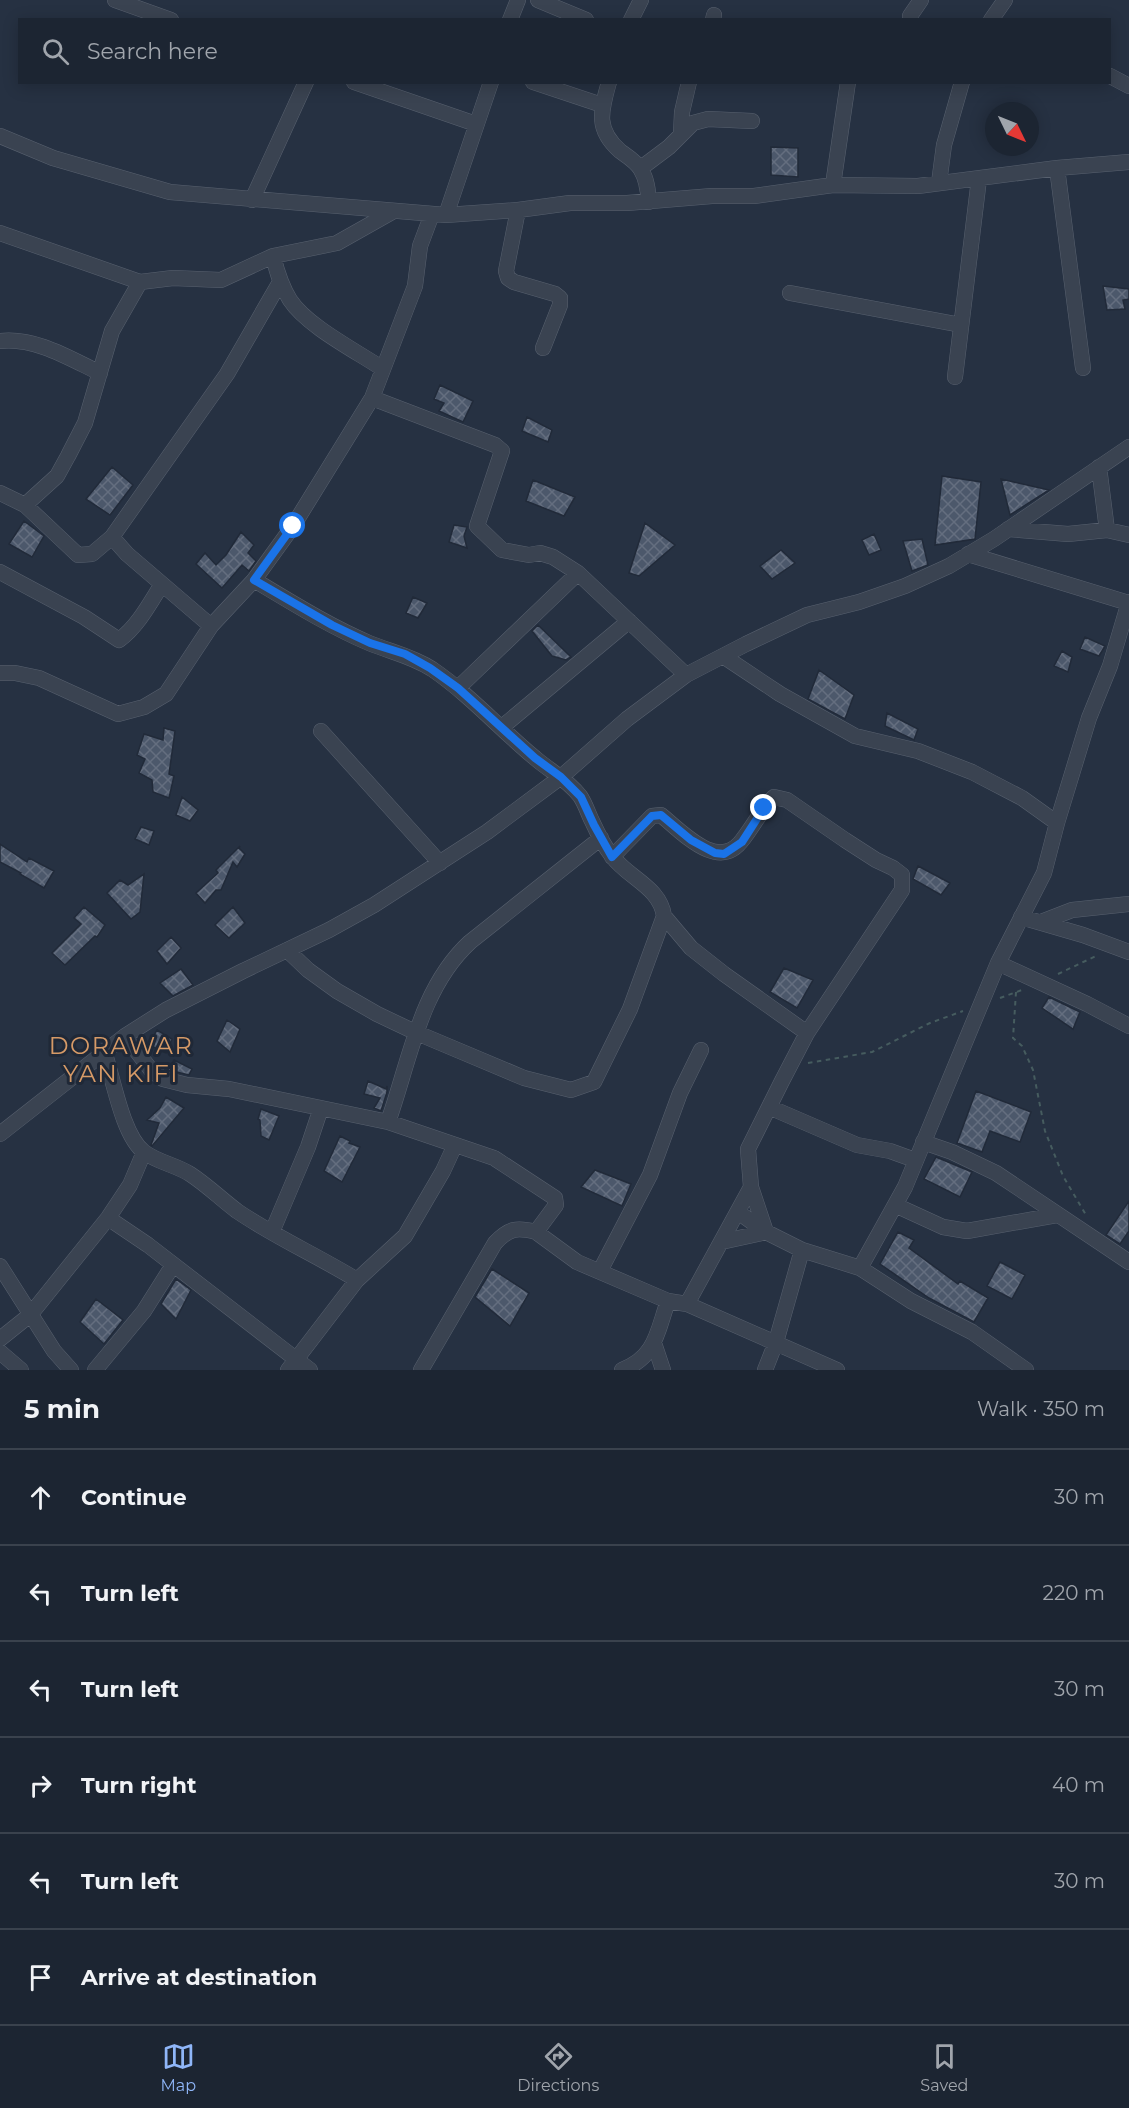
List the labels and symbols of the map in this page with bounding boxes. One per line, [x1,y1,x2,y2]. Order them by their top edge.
north arrow [985,102,1039,156]
route start [279,512,305,538]
route end [750,794,776,820]
district label: DORAWAR YAN KIFI [49,1031,193,1088]

